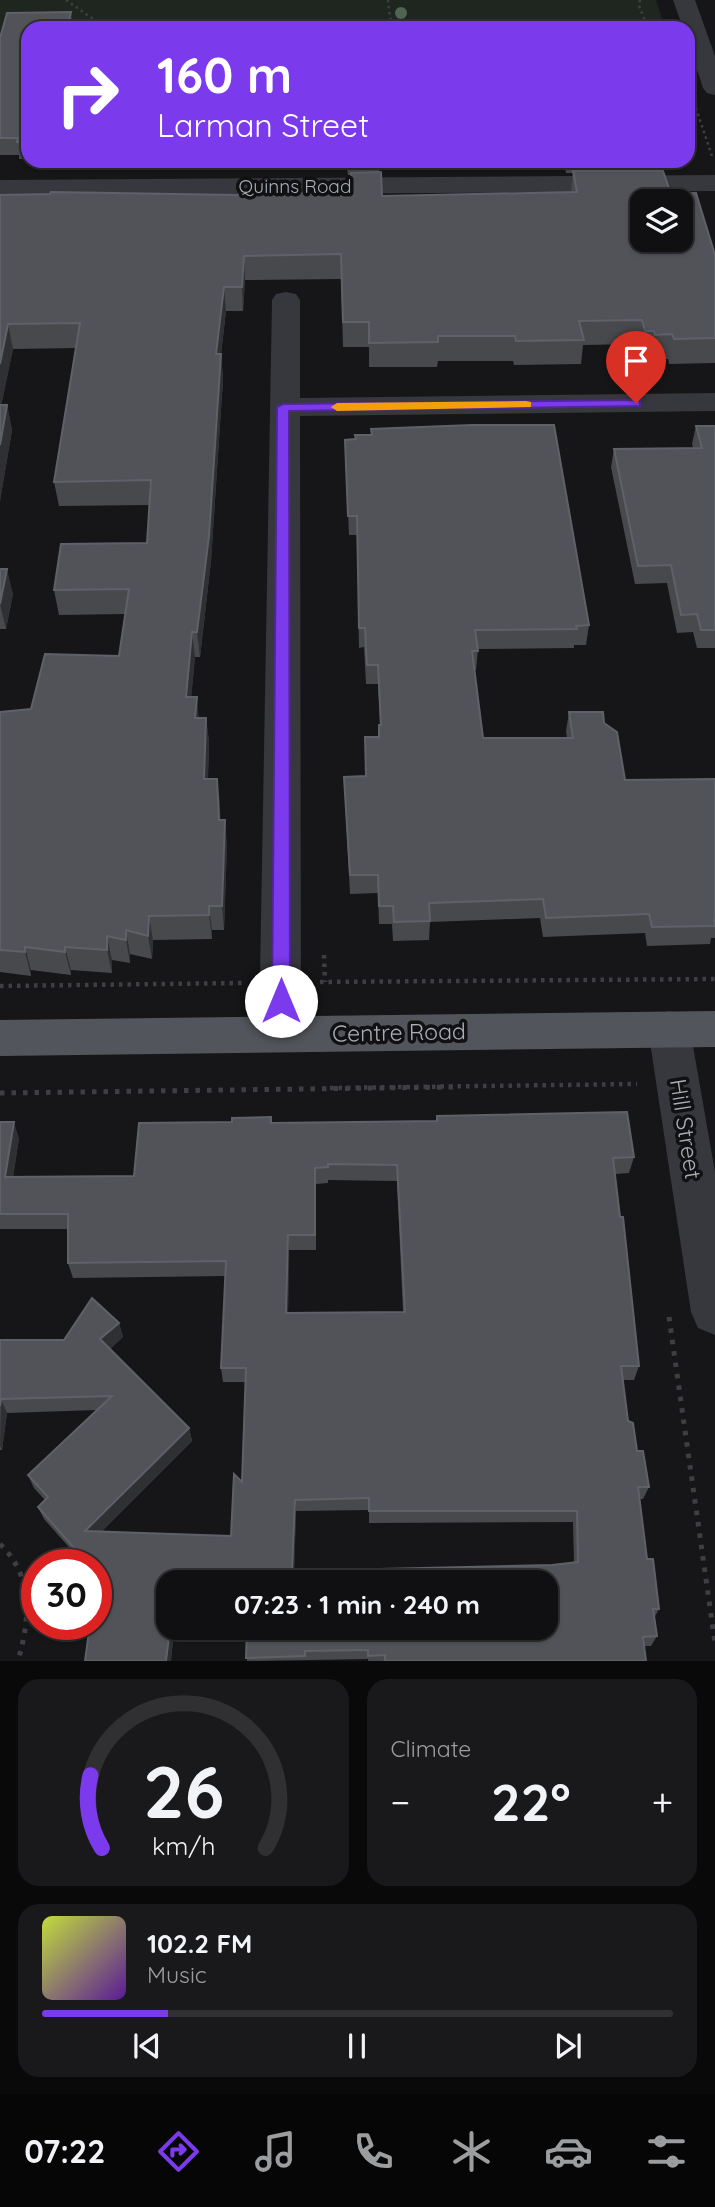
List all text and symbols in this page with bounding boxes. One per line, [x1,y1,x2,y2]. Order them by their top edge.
text: 160 m [157,44,292,105]
icon: right [42,49,133,140]
text: Larman Street [157,105,369,145]
street label: Quinns Road [239,174,351,198]
map controls [630,189,693,252]
button: layers [630,189,693,252]
pin [606,331,666,403]
icon: arrive [617,342,655,380]
position arrow [244,964,318,1038]
street label: Centre Road [332,1016,466,1048]
street label: Hill Street [664,1077,708,1181]
speed limit sign: 30 [21,1549,112,1640]
text: 07:23 · 1 min · 240 m [234,1588,480,1621]
text: Climate [391,1734,471,1763]
text: 26 [142,1746,224,1837]
text: 22° [491,1769,571,1834]
text: − [391,1778,410,1826]
text: + [652,1778,673,1826]
text: km/h [152,1830,215,1861]
text: 102.2 FM [147,1927,252,1960]
text: Music [147,1960,207,1989]
icon: previous [128,2027,166,2065]
icon: pause [338,2027,376,2065]
icon: next [549,2027,587,2065]
icon: directions [154,2127,203,2176]
icon: music [251,2127,300,2176]
icon: phone [349,2127,398,2176]
icon: climate [447,2127,496,2176]
icon: car [544,2127,593,2176]
icon: filters [642,2127,691,2176]
text: 07:22 [24,2131,105,2171]

